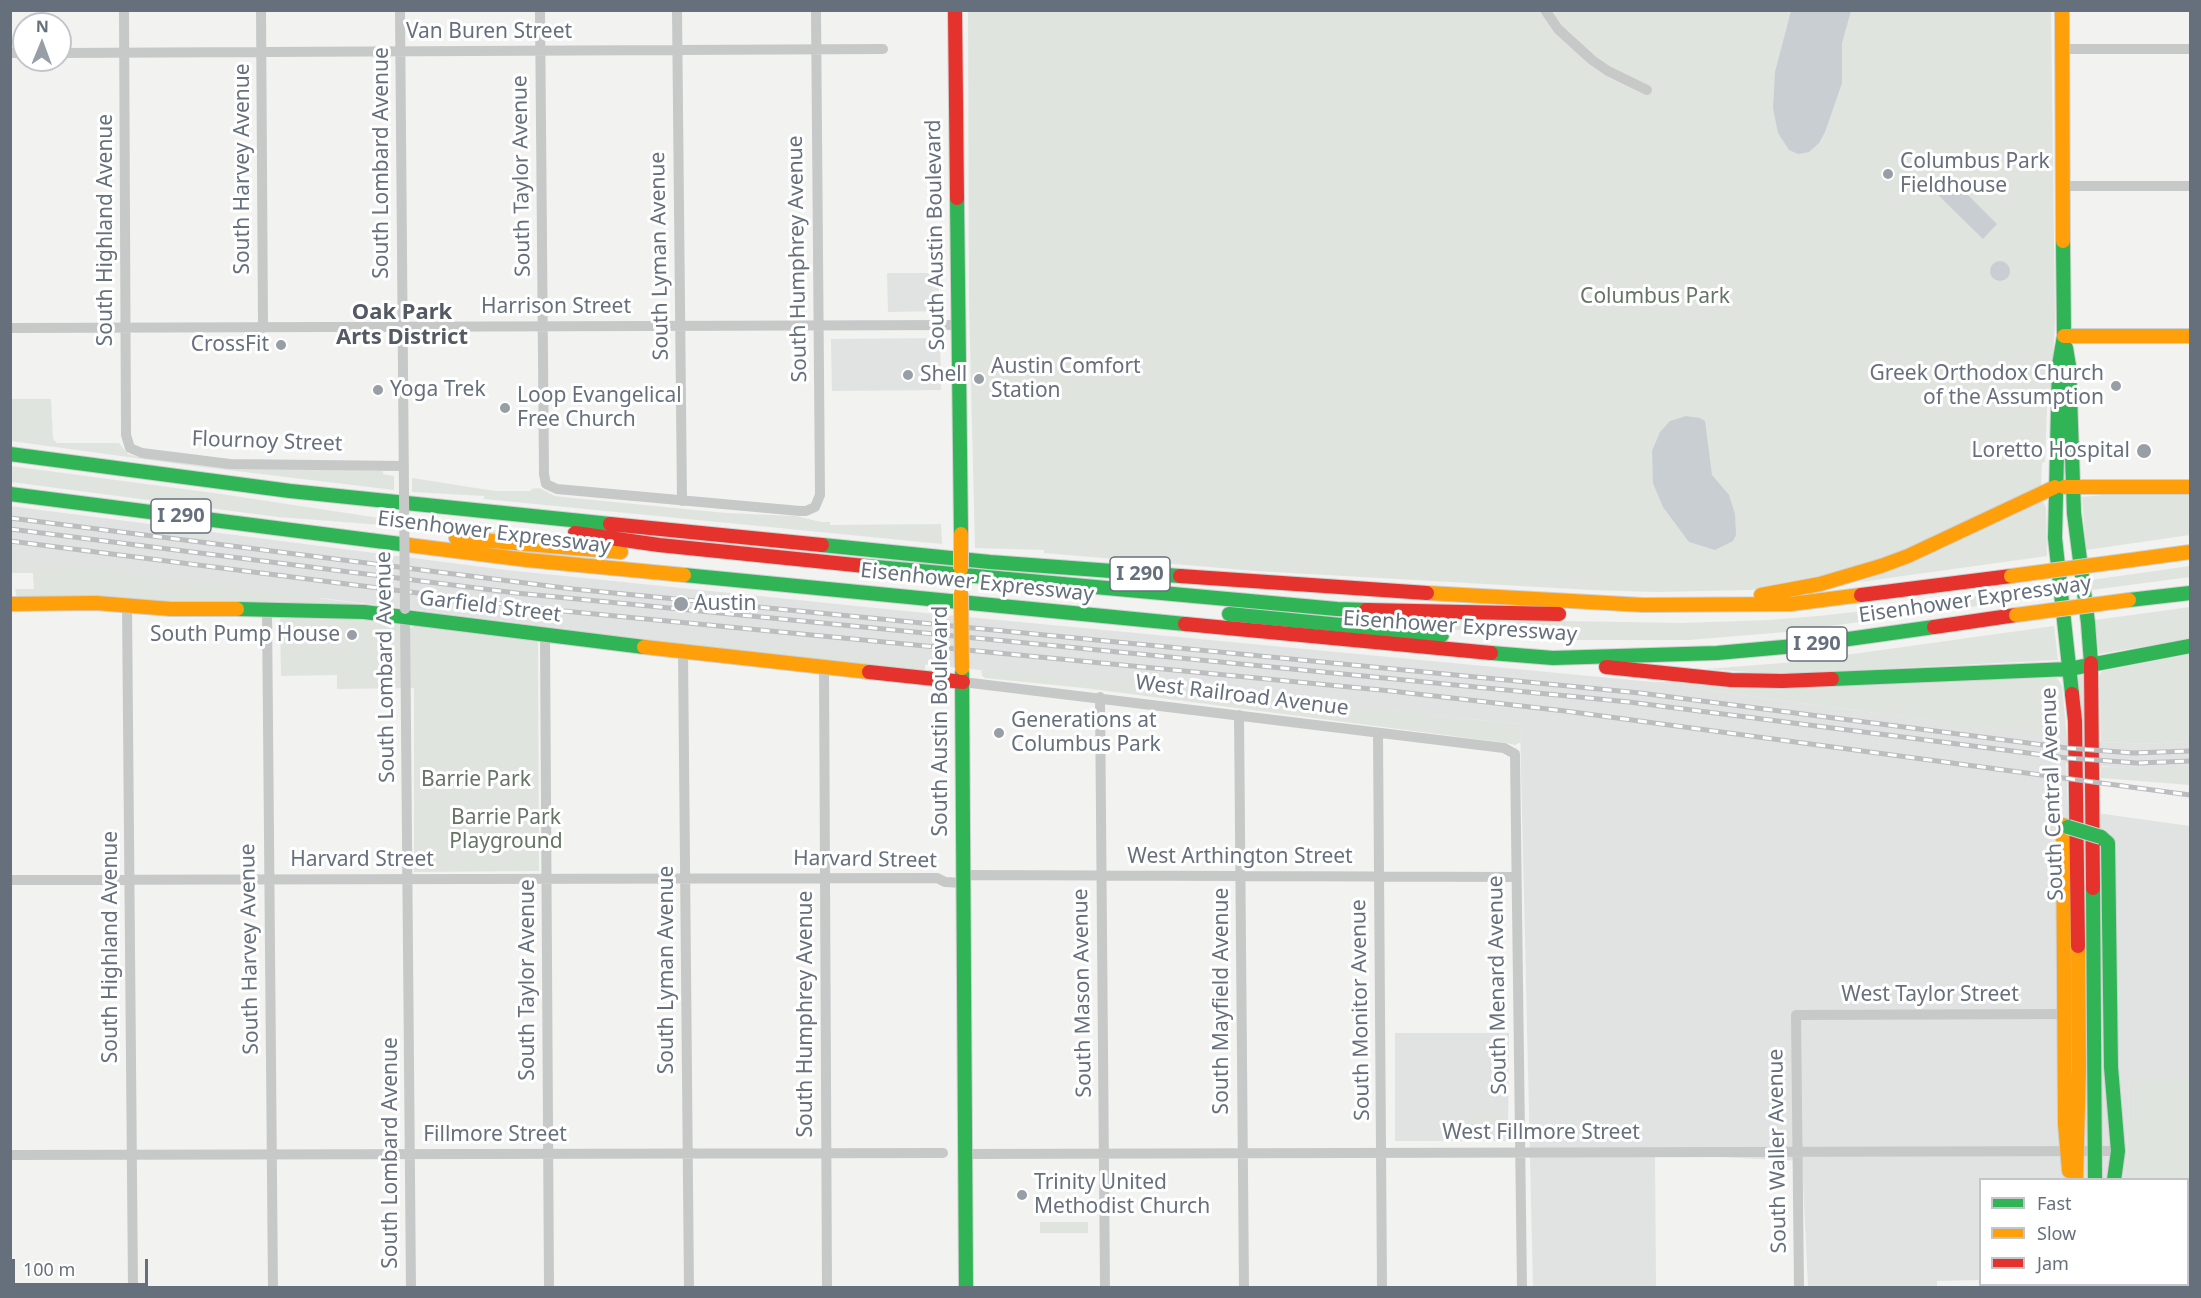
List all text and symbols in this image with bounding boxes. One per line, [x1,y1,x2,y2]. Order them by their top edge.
north arrow [12,12,72,72]
text: N [36,15,49,37]
street label: Van Buren Street [406,19,572,45]
street label: South Lombard Avenue [369,47,395,279]
street label: South Harvey Avenue [230,63,256,275]
street label: South Taylor Avenue [508,75,536,277]
street label: South Highland Avenue [93,114,119,346]
street label: South Austin Boulevard [921,119,951,351]
street label: South Humphrey Avenue [783,135,813,383]
place label: Columbus Park Fieldhouse [1900,149,2050,199]
street label: South Lyman Avenue [646,152,674,360]
marker: Columbus Park Fieldhouse [1881,167,1895,181]
park label: Columbus Park [1580,284,1730,310]
street label: Harrison Street [481,294,631,320]
district label: Oak Park Arts District [336,300,468,352]
place label: CrossFit [191,332,269,358]
marker: CrossFit [274,338,288,352]
place label: Austin Comfort Station [991,354,1141,404]
place label: Greek Orthodox Church of the Assumption [1869,361,2104,411]
place label: Shell [920,362,967,388]
marker: Shell [901,368,915,382]
marker: Austin Comfort Station [972,372,986,386]
place label: Yoga Trek [390,377,486,403]
marker: Greek Orthodox Church of the Assumption [2109,379,2123,393]
marker: Yoga Trek [371,383,385,397]
place label: Loop Evangelical Free Church [517,383,682,433]
marker: Loop Evangelical Free Church [498,401,512,415]
street label: Flournoy Street [191,427,343,457]
place label: Loretto Hospital [1971,438,2130,464]
marker: Loretto Hospital [2135,442,2153,460]
road number: I 290 [151,499,211,533]
street label: Eisenhower Expressway [376,506,612,560]
street label: South Lombard Avenue [371,551,401,783]
road number: I 290 [1110,557,1170,591]
street label: Eisenhower Expressway [859,558,1095,608]
street label: Eisenhower Expressway [1857,571,2093,629]
street label: Garfield Street [418,586,562,628]
place label: Austin [694,591,756,617]
marker: Austin [672,595,690,613]
street label: South Austin Boulevard [928,606,954,836]
street label: Eisenhower Expressway [1342,606,1578,648]
place label: South Pump House [150,622,340,648]
road number: I 290 [1787,627,1847,661]
marker: South Pump House [345,628,359,642]
street label: West Railroad Avenue [1134,670,1350,722]
street label: South Central Avenue [2037,687,2069,901]
place label: Generations at Columbus Park [1011,708,1161,758]
marker: Generations at Columbus Park [992,726,1006,740]
park label: Barrie Park [421,767,531,793]
park label: Barrie Park Playground [449,805,563,855]
street label: South Highland Avenue [98,831,124,1063]
street label: South Harvey Avenue [236,843,264,1055]
street label: West Arthington Street [1127,844,1353,870]
street label: Harvard Street [793,846,937,874]
street label: Harvard Street [290,847,434,873]
street label: South Lyman Avenue [654,866,680,1074]
street label: South Menard Avenue [1483,875,1513,1095]
street label: South Taylor Avenue [515,879,541,1081]
street label: South Mason Avenue [1069,888,1097,1098]
street label: South Mayfield Avenue [1209,888,1235,1114]
street label: South Humphrey Avenue [793,891,819,1137]
street label: South Monitor Avenue [1346,899,1376,1121]
street label: West Taylor Street [1841,982,2019,1008]
street label: South Lombard Avenue [378,1037,404,1269]
street label: South Waller Avenue [1764,1048,1792,1254]
street label: West Fillmore Street [1442,1120,1640,1146]
street label: Fillmore Street [423,1122,567,1148]
place label: Trinity United Methodist Church [1034,1170,1210,1220]
legend [1979,1178,2189,1286]
marker: Trinity United Methodist Church [1015,1188,1029,1202]
text: Fast [2037,1191,2072,1215]
text: Slow [2037,1221,2076,1245]
scale bar [15,1247,152,1285]
text: Jam [2037,1251,2069,1275]
text: 100 m [23,1257,75,1281]

